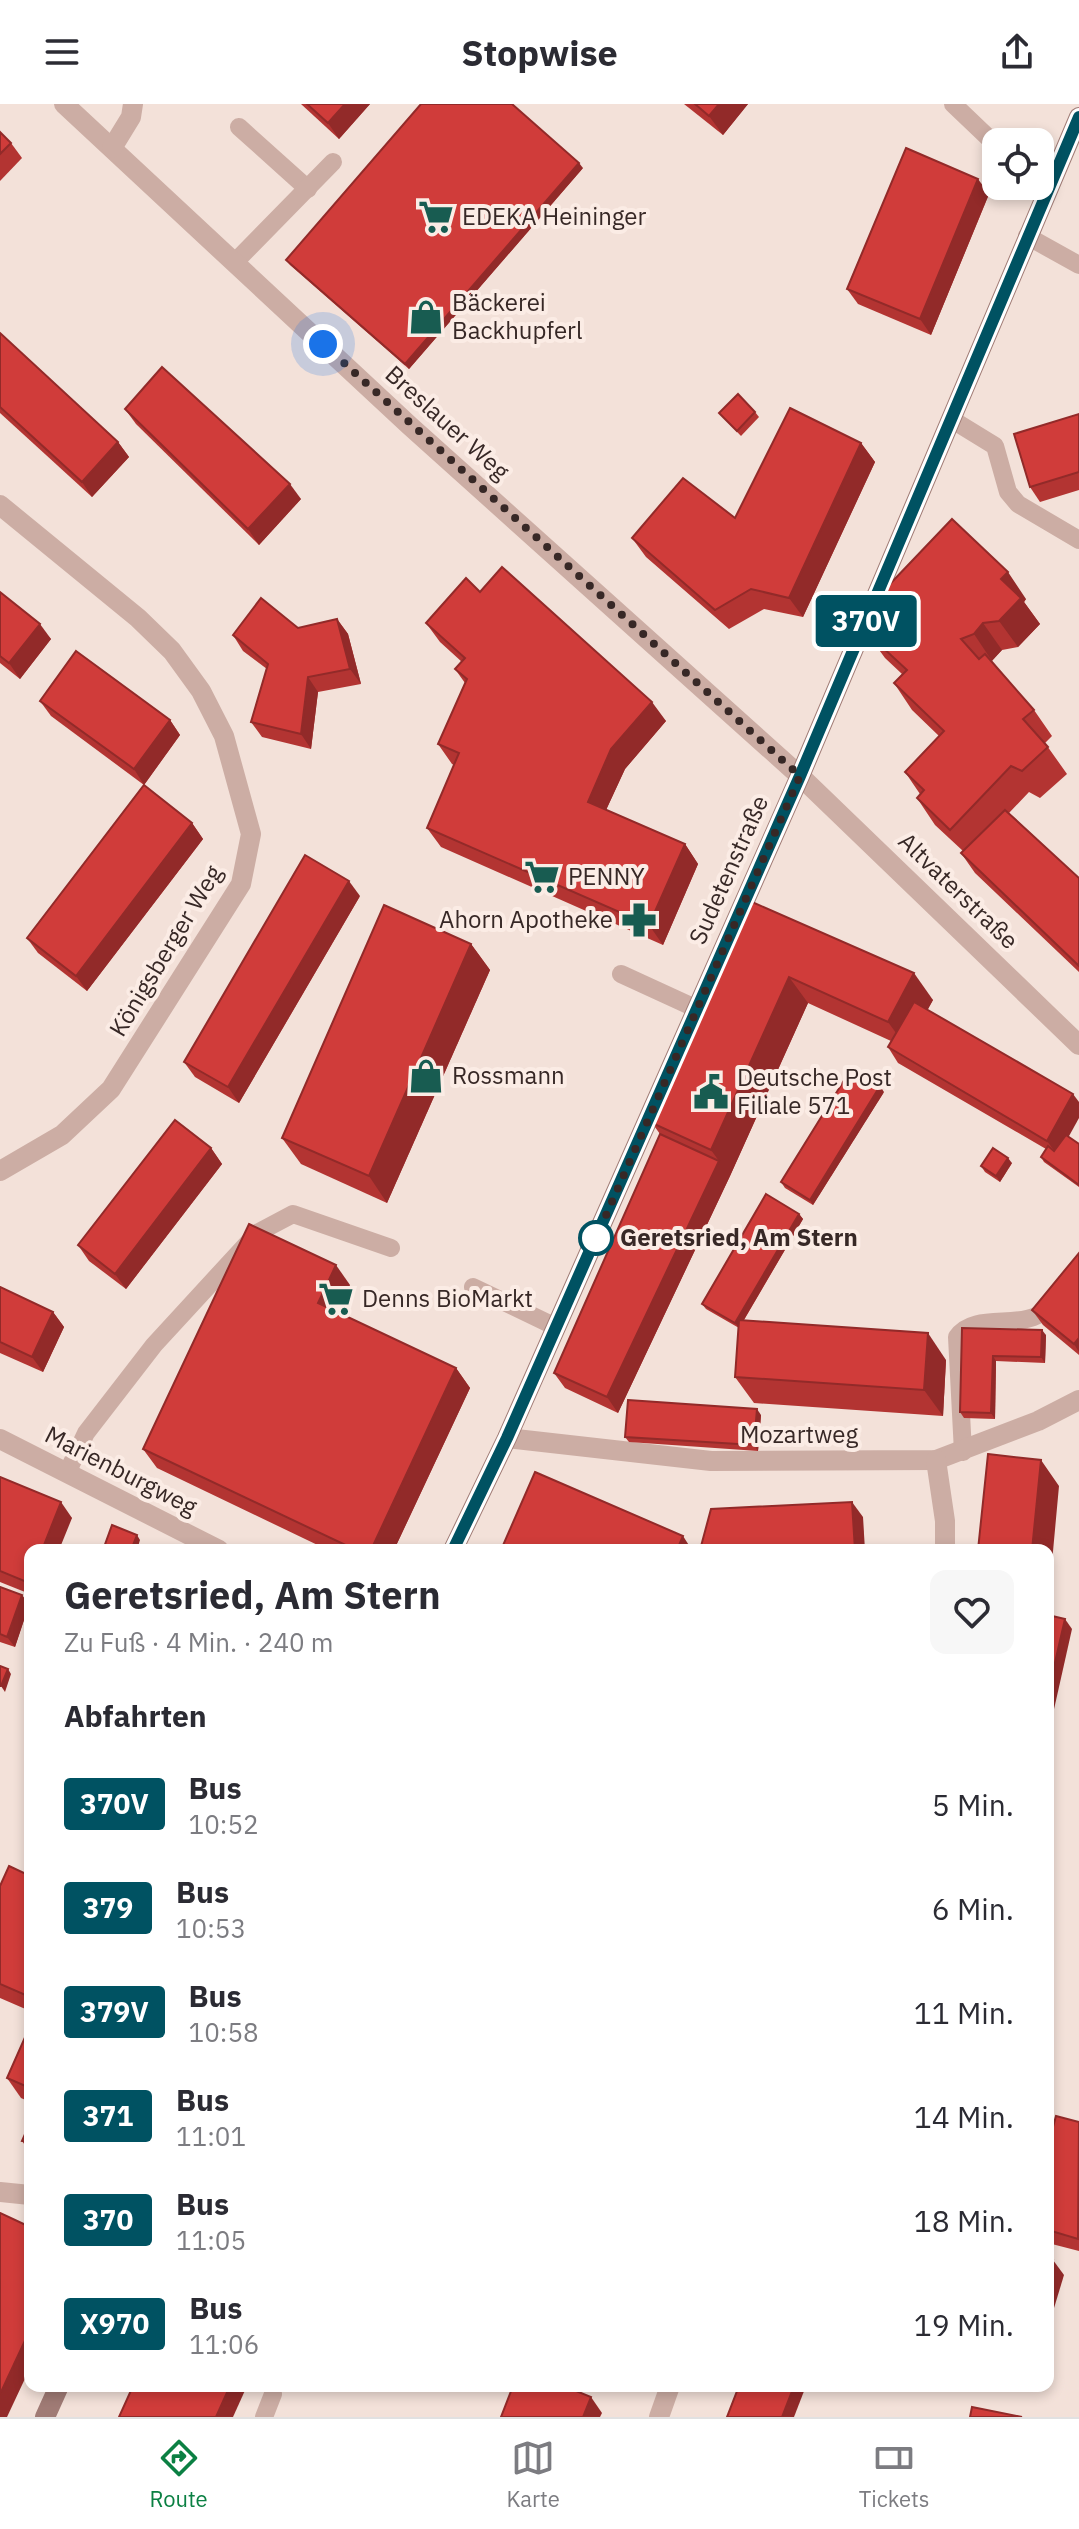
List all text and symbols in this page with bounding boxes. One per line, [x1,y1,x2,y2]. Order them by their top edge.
text: Stopwise [461,29,618,76]
icon: menu [40,30,84,74]
icon: share [995,30,1039,74]
map controls [982,128,1054,200]
button: locate [982,128,1054,200]
supermarket icon: EDEKA Heininger [417,198,455,236]
place label: EDEKA Heininger [462,200,646,232]
place label: Bäckerei Backhupferl [452,286,582,346]
shop icon: Bäckerei Backhupferl [407,298,445,336]
your location [303,324,343,364]
street label: Breslauer Weg [379,358,517,487]
line badge: 370V [810,595,922,647]
text: 370V [832,602,900,639]
street label: Sudetenstraße [681,790,775,949]
street label: Altvaterstraße [892,825,1026,956]
supermarket icon: PENNY [523,858,561,896]
street label: Königsberger Weg [101,859,229,1042]
place label: PENNY [568,860,645,892]
pharmacy icon: Ahorn Apotheke [620,901,658,939]
place label: Ahorn Apotheke [439,903,613,935]
shop icon: Rossmann [407,1057,445,1095]
place label: Rossmann [452,1059,565,1091]
place label: Deutsche Post Filiale 571 [737,1061,892,1121]
public building icon: Deutsche Post Filiale 571 [692,1073,730,1111]
marker: Geretsried, Am Stern [579,1221,613,1255]
place label: Geretsried, Am Stern [620,1221,858,1253]
supermarket icon: Denns BioMarkt [317,1280,355,1318]
place label: Denns BioMarkt [362,1282,533,1314]
street label: Marienburgweg [40,1418,203,1522]
street label: Mozartweg [740,1418,858,1450]
text: Geretsried, Am Stern [64,1570,441,1619]
button: heart [930,1570,1014,1654]
text: Zu Fuß · 4 Min. · 240 m [64,1625,333,1659]
text: Abfahrten [64,1696,207,1735]
text: Bus [189,1768,242,1807]
text: 370V [80,1785,149,1822]
text: 5 Min. [932,1785,1014,1824]
text: 10:52 [189,1807,259,1841]
text: Bus [176,1872,229,1911]
text: 379 [83,1889,133,1926]
text: 6 Min. [932,1889,1014,1928]
text: 10:53 [176,1911,246,1945]
text: Bus [189,1976,242,2015]
text: 379V [80,1993,149,2030]
text: 11 Min. [914,1993,1014,2032]
text: 10:58 [189,2015,259,2049]
text: Bus [176,2080,229,2119]
text: 371 [83,2097,133,2134]
text: 14 Min. [914,2097,1014,2136]
text: 11:01 [176,2119,246,2153]
text: Bus [176,2184,229,2223]
text: 370 [83,2201,133,2238]
text: 18 Min. [914,2201,1014,2240]
text: 11:05 [176,2223,246,2257]
text: Bus [189,2288,242,2327]
text: X970 [80,2305,149,2342]
text: 19 Min. [914,2305,1014,2344]
text: 11:06 [189,2327,259,2361]
tab: Route [149,2436,208,2513]
tab: Karte [507,2436,560,2513]
tab: Tickets [859,2436,930,2513]

